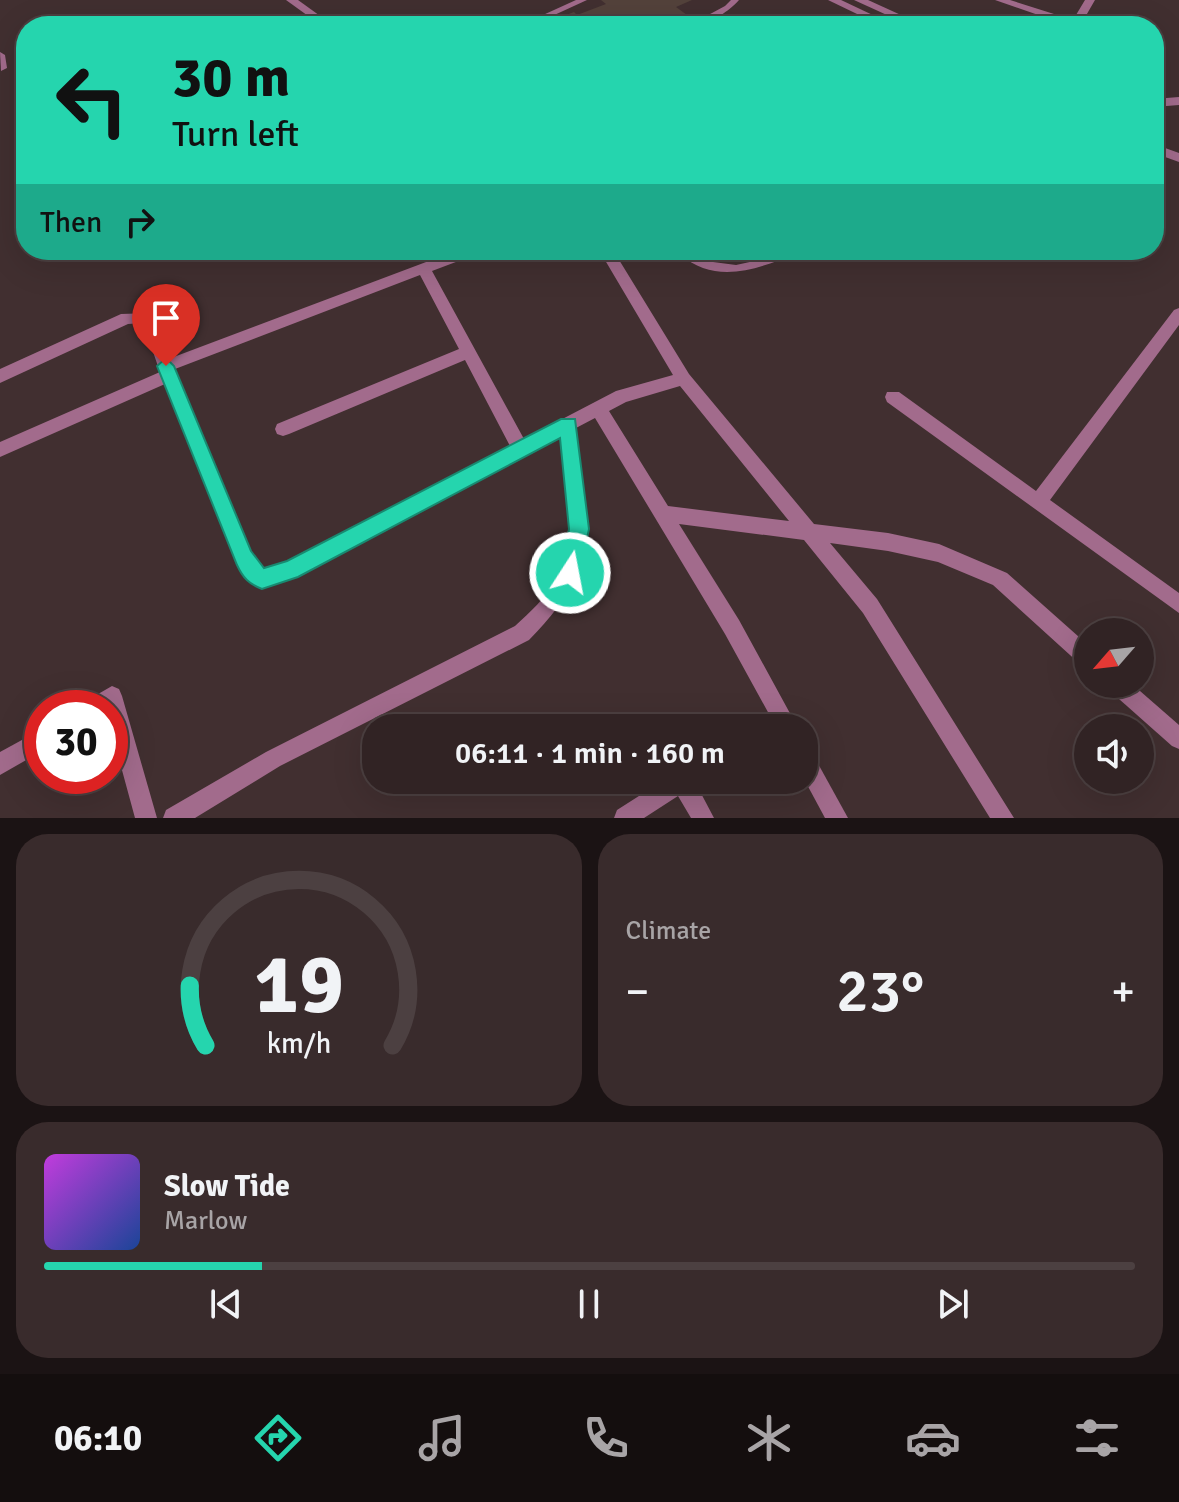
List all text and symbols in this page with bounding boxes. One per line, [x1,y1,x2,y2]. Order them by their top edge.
text: 30 m [172,43,290,112]
icon: left [40,48,144,152]
text: Turn left [172,112,299,157]
icon: right [118,200,162,244]
text: Then [40,204,102,241]
pin [132,284,200,366]
icon: arrive [144,296,188,340]
position arrow [528,531,612,615]
north arrow [1074,618,1154,698]
map controls [1074,618,1154,794]
speed limit sign: 30 [24,690,128,794]
button: sound [1074,714,1154,794]
text: 06:11 · 1 min · 160 m [455,735,725,772]
text: Climate [626,915,711,947]
text: 19 [254,934,344,1036]
text: 23° [836,955,924,1029]
text: − [626,965,649,1019]
text: + [1111,965,1135,1019]
text: km/h [266,1026,331,1061]
text: Slow Tide [164,1168,290,1205]
text: Marlow [164,1205,247,1237]
icon: previous [204,1282,248,1326]
icon: pause [567,1282,611,1326]
icon: next [931,1282,975,1326]
icon: directions [250,1410,306,1466]
icon: music [414,1410,470,1466]
icon: phone [578,1410,634,1466]
icon: climate [741,1410,797,1466]
icon: car [905,1410,961,1466]
icon: filters [1069,1410,1125,1466]
text: 06:10 [54,1416,142,1461]

